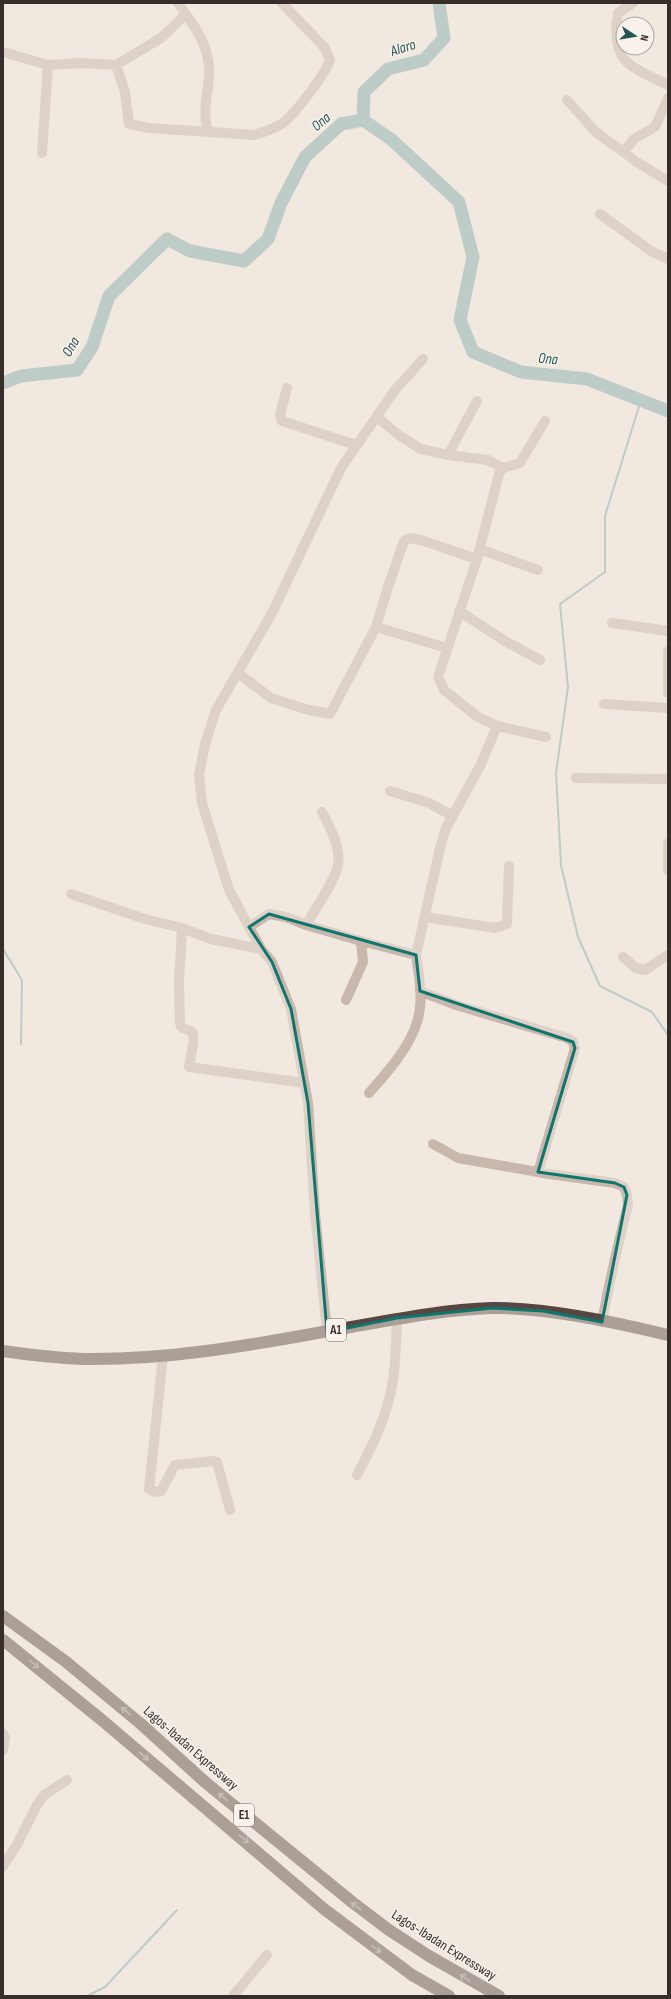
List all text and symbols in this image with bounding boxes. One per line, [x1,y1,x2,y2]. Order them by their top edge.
north arrow [615,16,655,56]
text: N [637,34,651,42]
water label: Alaro [387,35,418,61]
water label: Ona [307,108,335,136]
water label: Ona [58,334,84,360]
water label: Ona [537,349,559,369]
road number: A1 [326,1319,346,1341]
one-way arrow [28,1659,39,1668]
street label: Lagos-Ibadan Expressway [140,1702,242,1794]
one-way arrow [120,1707,131,1716]
one-way arrow [139,1752,149,1761]
one-way arrow [218,1793,228,1802]
road number: E1 [234,1804,254,1826]
one-way arrow [239,1835,249,1844]
one-way arrow [351,1901,362,1910]
street label: Lagos-Ibadan Expressway [389,1906,500,1984]
one-way arrow [370,1945,381,1953]
one-way arrow [459,1973,471,1981]

